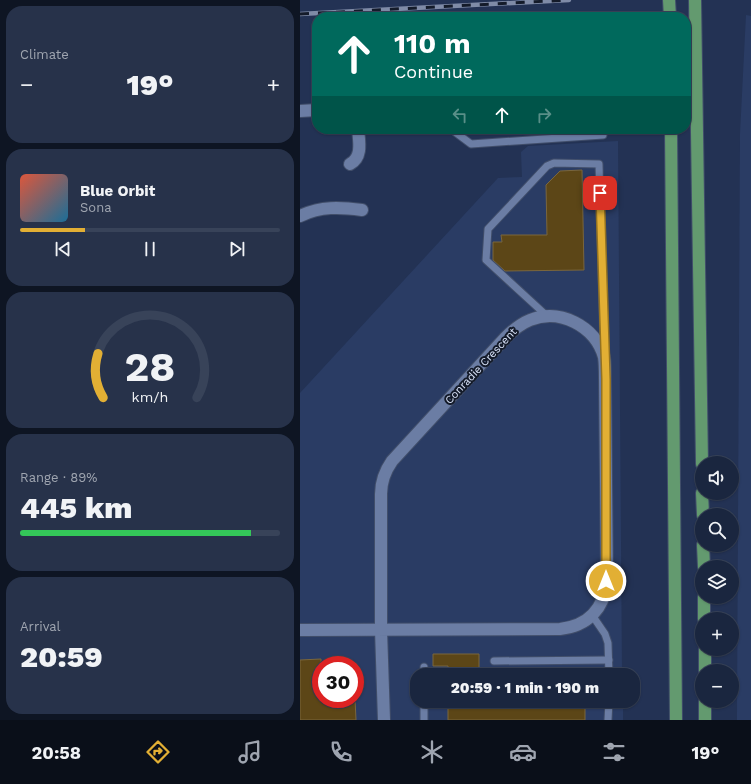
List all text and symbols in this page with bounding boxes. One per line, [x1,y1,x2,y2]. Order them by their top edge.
text: 110 m [394,27,471,60]
icon: ahead [328,28,380,80]
text: Climate [20,47,69,62]
text: Continue [394,61,473,82]
text: 19° [126,67,174,102]
text: − [20,72,33,97]
text: + [267,72,280,97]
icon: left [449,104,471,126]
icon: ahead [491,104,513,126]
icon: right [533,104,555,126]
pin [583,176,617,210]
text: Blue Orbit [80,182,155,200]
icon: arrive [589,182,611,204]
text: Sona [80,200,112,215]
icon: previous [52,238,74,260]
icon: pause [139,238,161,260]
icon: next [226,238,248,260]
street label: Conradie Crescent [442,325,520,407]
text: 28 [125,342,175,391]
text: km/h [132,389,168,405]
map controls [695,456,739,708]
button: sound [695,456,739,500]
text: Range · 89% [20,470,97,485]
text: 445 km [20,490,132,525]
button: search [695,508,739,552]
position arrow [585,560,627,602]
button: layers [695,560,739,604]
button: + [695,612,739,656]
text: Arrival [20,619,61,634]
text: 20:59 [20,639,103,674]
speed limit sign: 30 [312,656,364,708]
button: − [695,664,739,708]
text: 20:59 · 1 min · 190 m [451,679,599,697]
icon: directions [144,738,172,766]
icon: music [236,738,264,766]
icon: phone [327,738,355,766]
icon: climate [418,738,446,766]
icon: car [509,738,537,766]
icon: filters [600,738,628,766]
text: 20:58 [32,742,81,763]
text: 19° [692,742,719,763]

